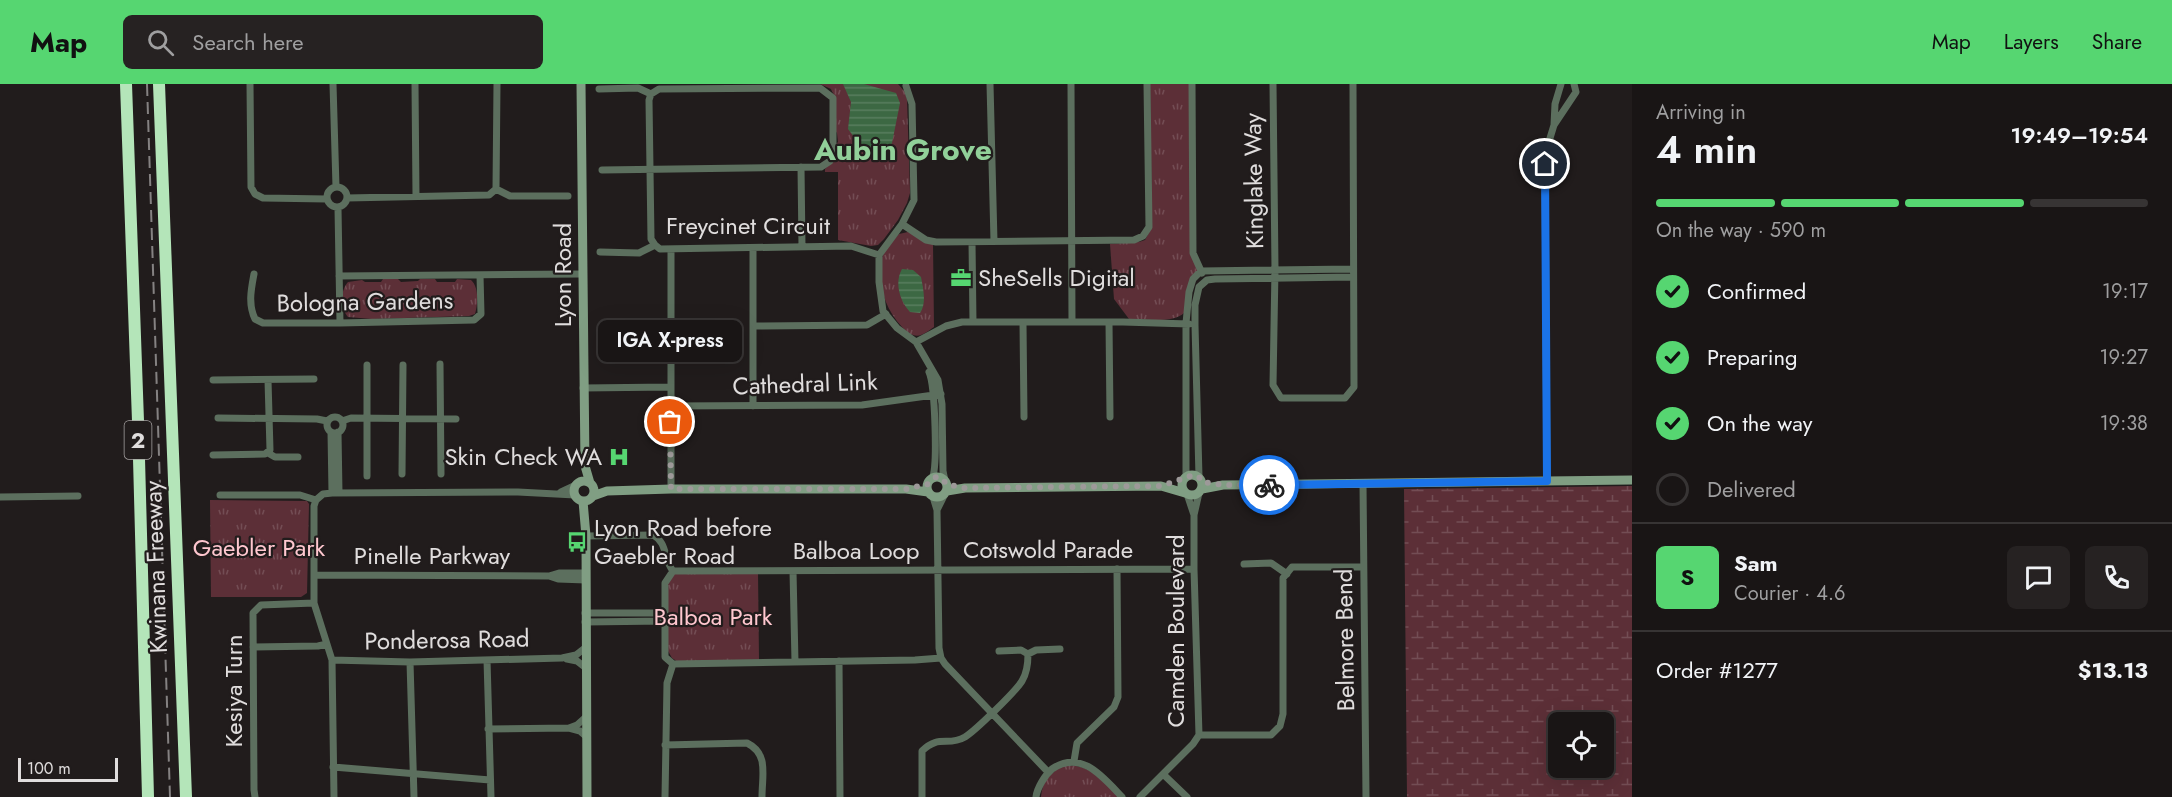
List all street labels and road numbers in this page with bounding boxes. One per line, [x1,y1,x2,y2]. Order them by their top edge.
street label: Kinglake Way [1235,112,1272,249]
street label: Freycinet Circuit [666,208,830,243]
street label: Lyon Road [545,223,580,327]
street label: Bologna Gardens [276,282,454,321]
street label: Cathedral Link [732,363,879,404]
road number: 2 [124,421,152,459]
street label: Kwinana Freeway [135,480,176,654]
street label: Cotswold Parade [963,532,1133,567]
street label: Balboa Loop [793,533,919,568]
street label: Camden Boulevard [1158,534,1193,728]
street label: Pinelle Parkway [354,538,511,573]
street label: Belmore Bend [1326,568,1363,712]
street label: Ponderosa Road [364,621,530,658]
street label: Kesiya Turn [216,634,251,748]

